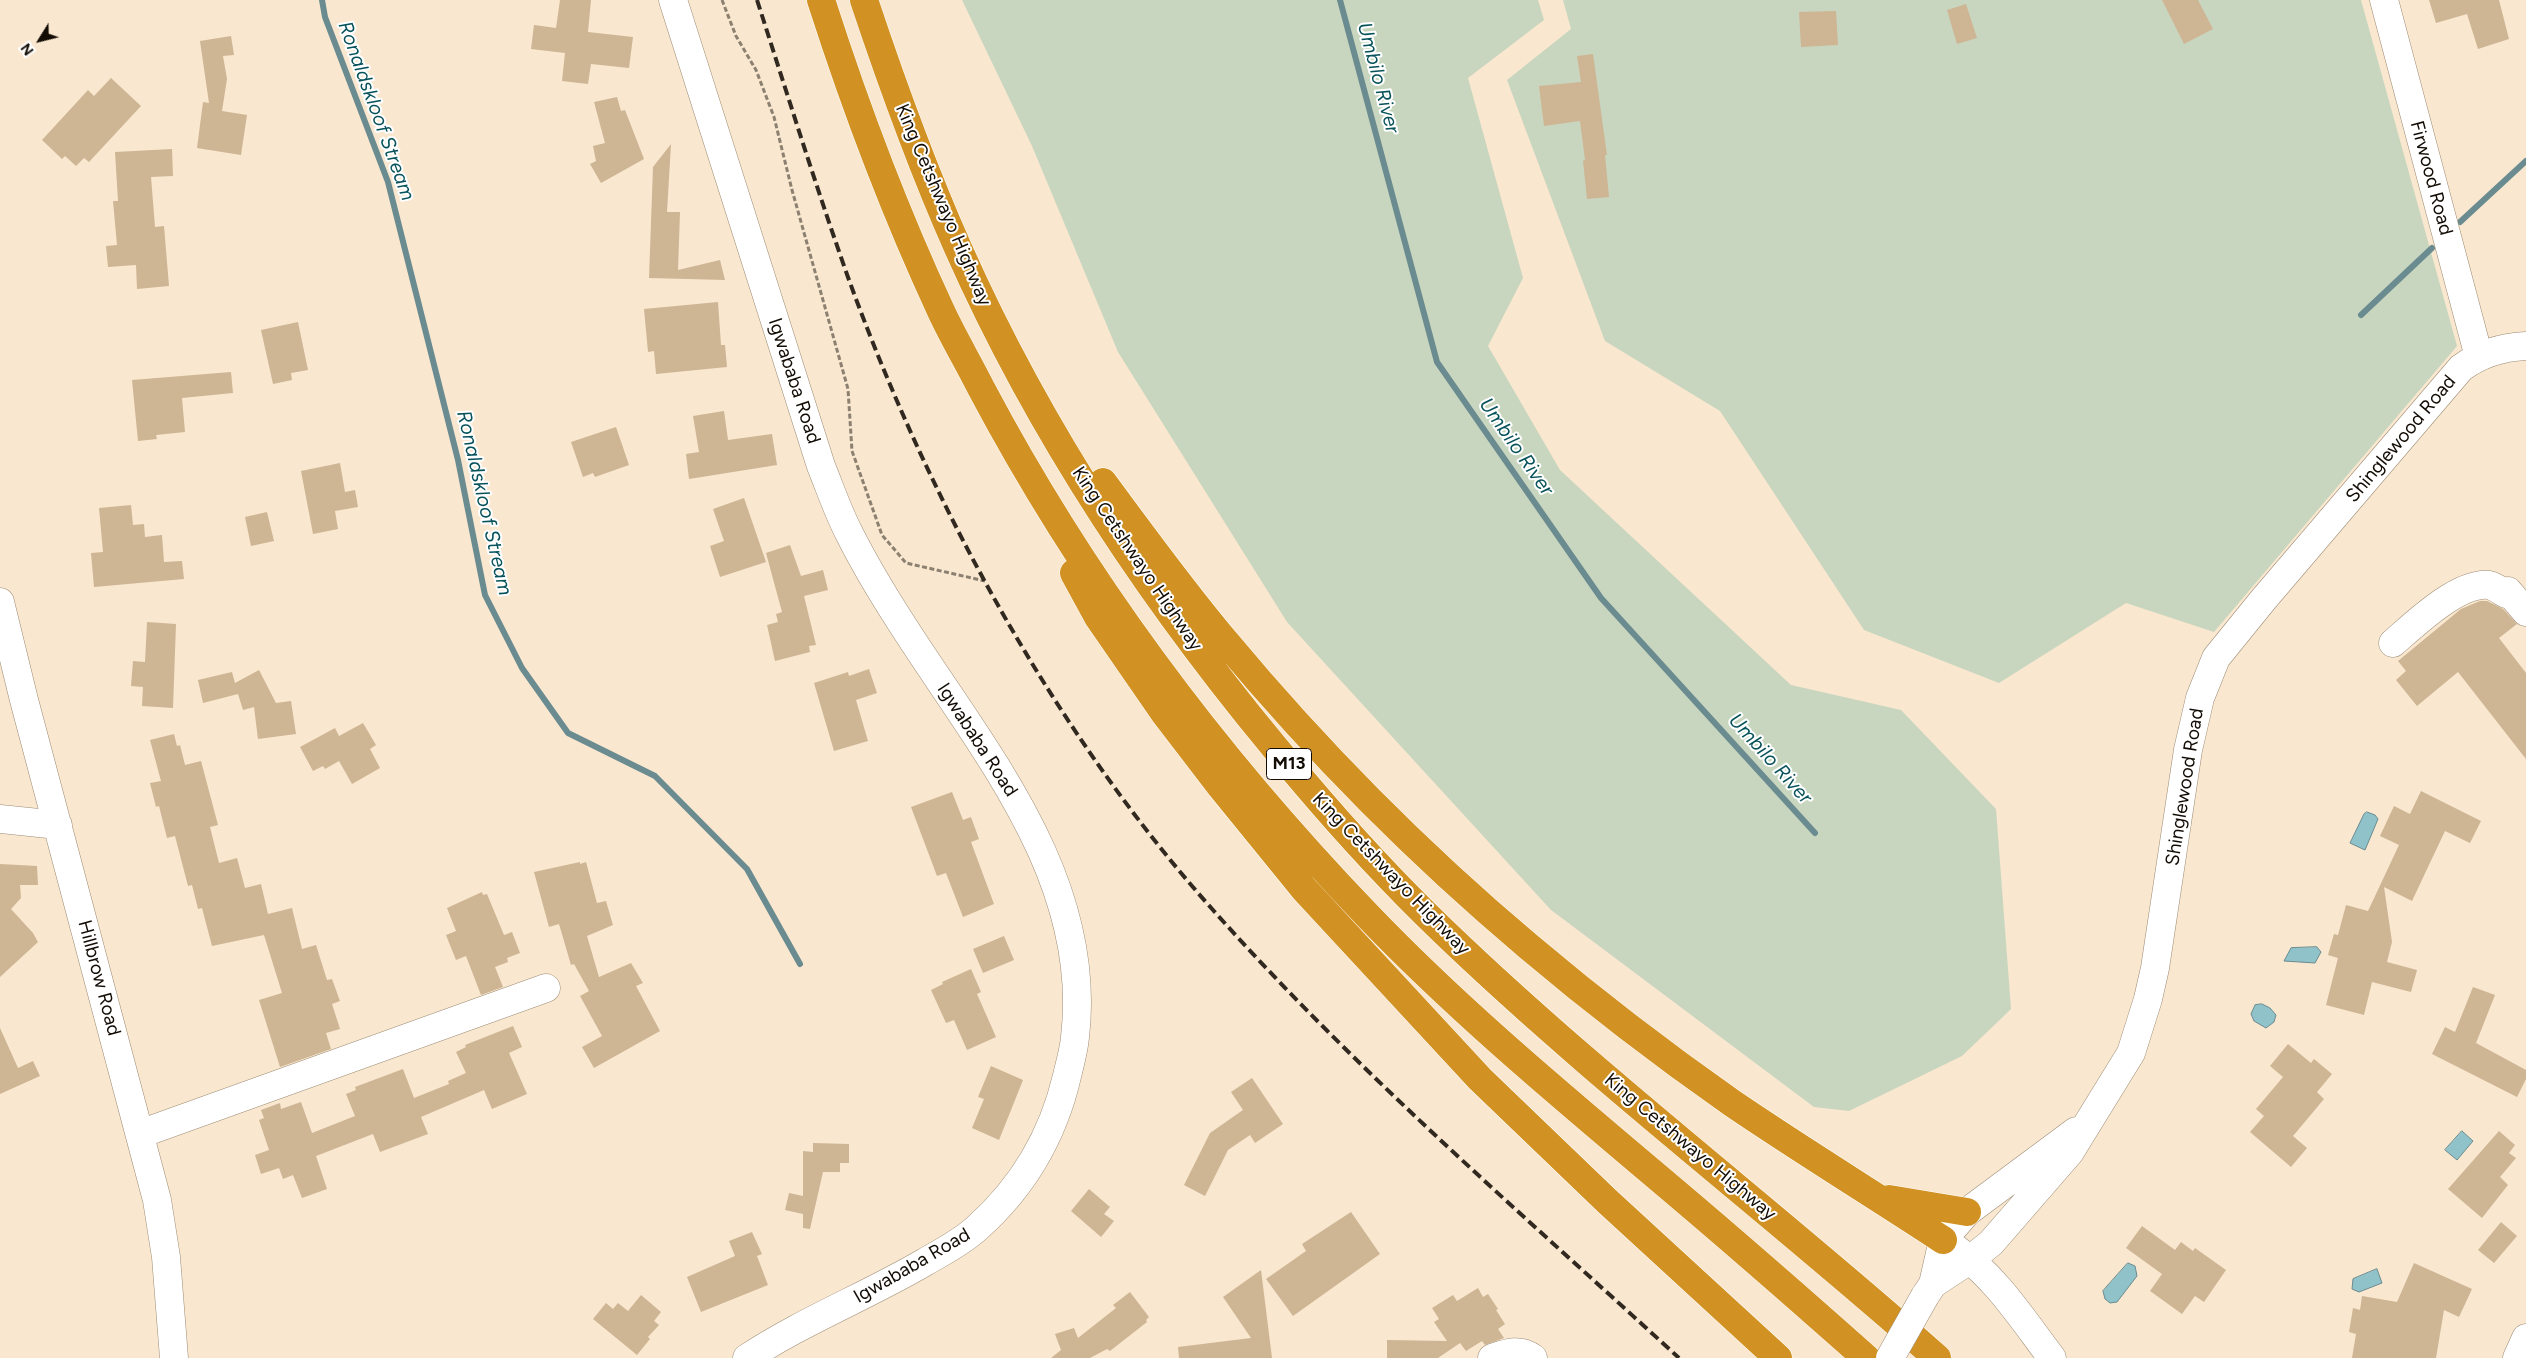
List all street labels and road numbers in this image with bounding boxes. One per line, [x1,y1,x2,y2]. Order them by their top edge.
street label: King Cetshwayo Highway [890,101,996,309]
street label: Firwood Road [2405,118,2457,238]
street label: Igwababa Road [763,315,825,447]
street label: Shinglewood Road [2341,371,2461,507]
street label: King Cetshwayo Highway [1067,463,1207,655]
street label: Igwababa Road [932,679,1022,801]
street label: Shinglewood Road [2161,707,2209,867]
road number: M13 [1266,749,1312,780]
street label: King Cetshwayo Highway [1307,788,1475,960]
street label: Hillbrow Road [73,918,125,1038]
street label: King Cetshwayo Highway [1599,1068,1781,1226]
street label: Igwababa Road [850,1223,974,1309]

